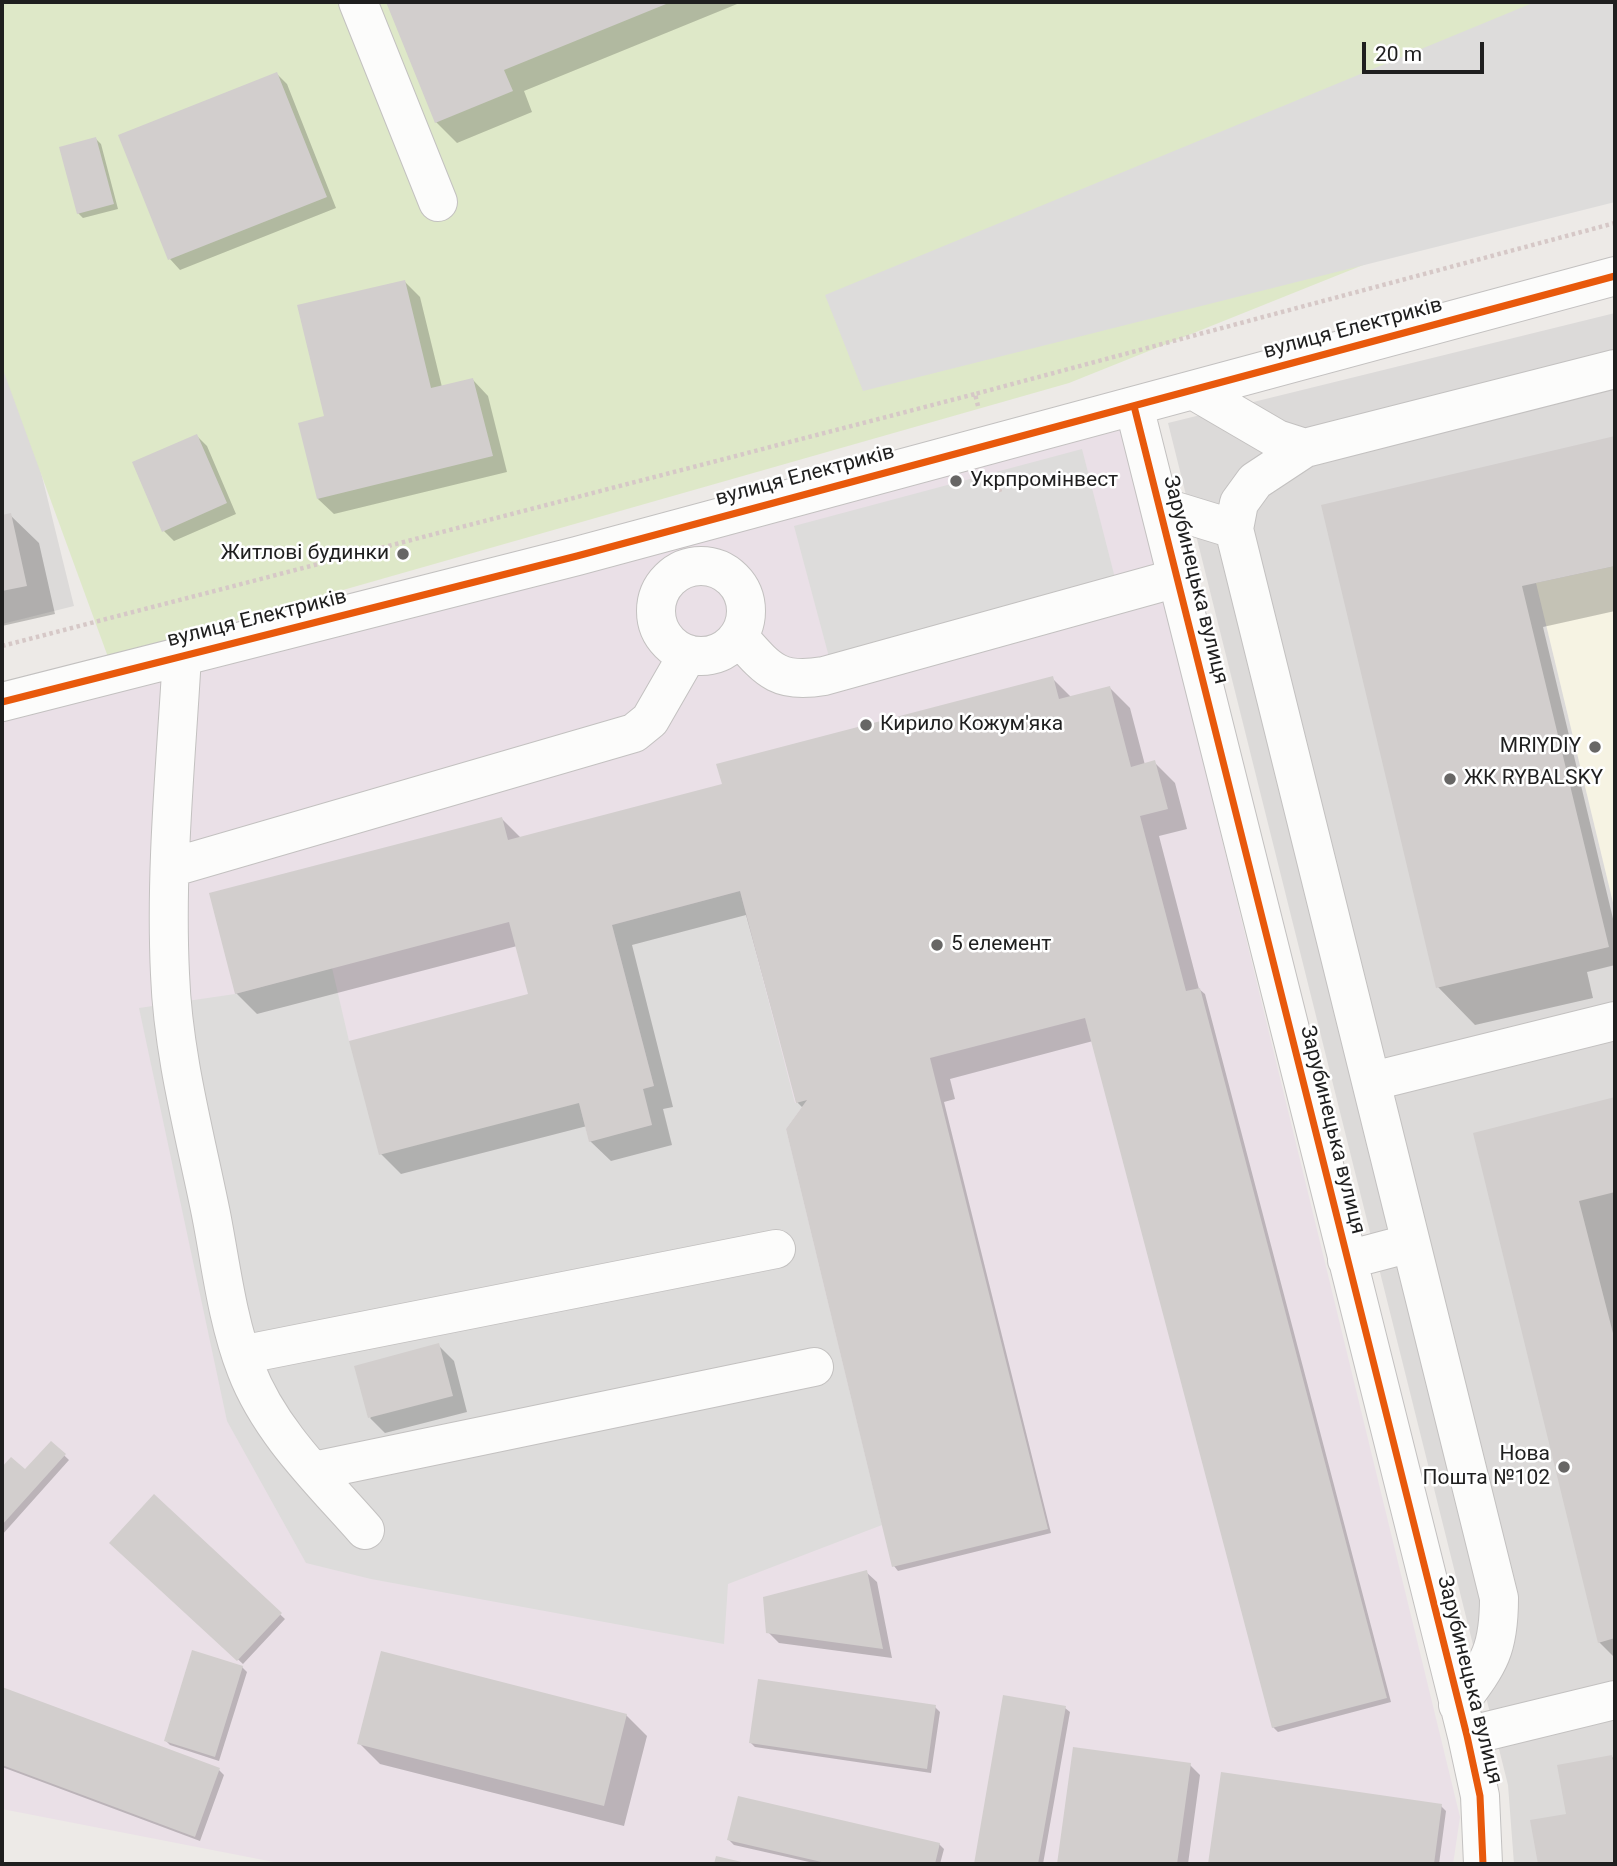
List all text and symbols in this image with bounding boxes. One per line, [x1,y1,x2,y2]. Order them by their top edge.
scale bar [1365,28,1488,72]
text: 20 m [1375,42,1422,66]
street label: вулиця Електриків [1261,293,1445,365]
street label: вулиця Електриків [713,440,897,512]
place label: Укрпромінвест [970,468,1118,494]
marker: Укрпромінвест [948,473,964,489]
street label: Зарубинецька вулиця [1157,473,1233,687]
place label: Житлові будинки [221,541,389,567]
marker: Житлові будинки [395,546,411,562]
street label: вулиця Електриків [165,585,349,653]
place label: Кирило Кожум'яка [880,712,1063,738]
marker: Кирило Кожум'яка [858,717,874,733]
place label: MRIYDIY [1500,734,1581,760]
marker: MRIYDIY [1587,739,1603,755]
place label: ЖК RYBALSKY [1464,766,1603,792]
marker: ЖК RYBALSKY [1442,771,1458,787]
place label: 5 елемент [951,932,1051,958]
marker: 5 елемент [929,937,945,953]
street label: Зарубинецька вулиця [1294,1023,1370,1237]
place label: Нова Пошта №102 [1422,1442,1550,1492]
marker: Нова Пошта №102 [1556,1459,1572,1475]
street label: Зарубинецька вулиця [1431,1573,1507,1787]

